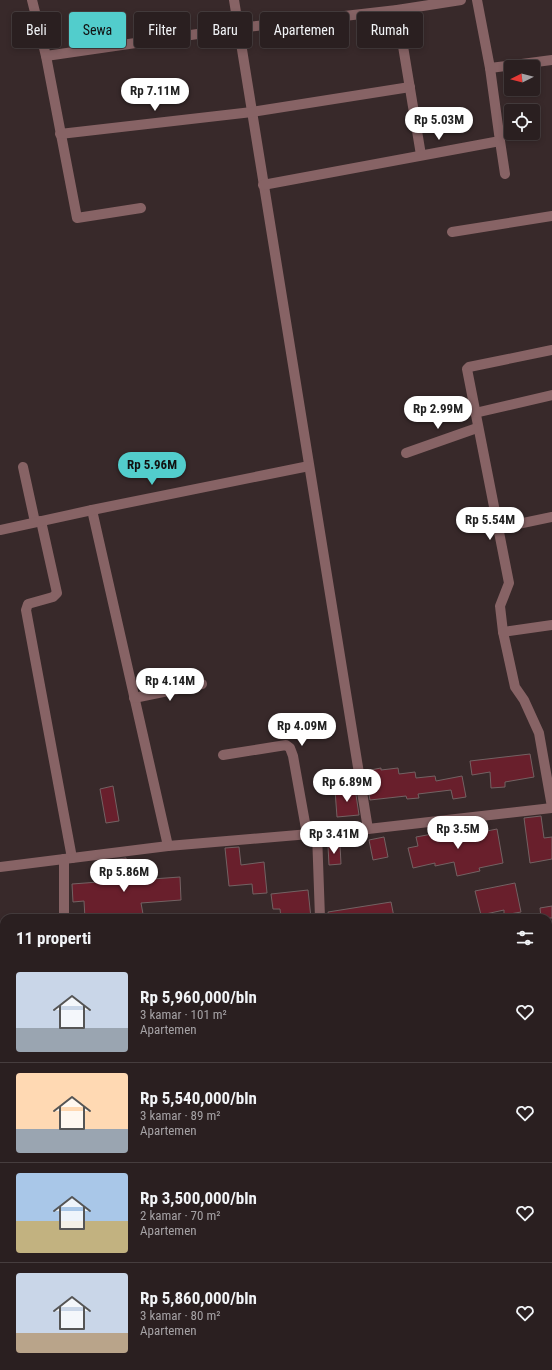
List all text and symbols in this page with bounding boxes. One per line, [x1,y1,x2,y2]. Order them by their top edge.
chip: Beli [12,12,61,48]
chip: Sewa [69,12,126,48]
chip: Filter [134,12,190,48]
chip: Baru [198,12,252,48]
chip: Apartemen [260,12,349,48]
chip: Rumah [357,12,423,48]
north arrow [504,60,540,96]
map controls [504,60,540,140]
pin: Rp 7.11M [114,78,196,112]
text: Rp 7.11M [130,83,180,98]
button: locate [504,104,540,140]
pin: Rp 5.03M [398,107,480,141]
text: Rp 5.03M [414,112,464,127]
pin: Rp 2.99M [397,396,479,430]
text: Rp 2.99M [413,401,463,416]
pin: Rp 5.96M [111,452,193,486]
text: Rp 5.96M [127,457,177,472]
pin: Rp 5.54M [449,507,531,541]
text: Rp 5.54M [465,512,515,527]
pin: Rp 4.14M [129,668,211,702]
text: Rp 4.14M [145,673,195,688]
pin: Rp 4.09M [261,713,343,747]
text: Rp 4.09M [277,718,327,733]
pin: Rp 6.89M [306,769,388,803]
text: Rp 6.89M [322,774,372,789]
pin: Rp 3.5M [421,816,495,850]
pin: Rp 3.41M [293,821,375,855]
text: Rp 3.5M [436,821,480,836]
text: Rp 3.41M [309,826,359,841]
pin: Rp 5.86M [83,859,165,893]
text: Rp 5.86M [99,864,149,879]
icon: filters [514,927,536,949]
text: 11 properti [16,928,91,948]
text: Rp 5,960,000/bln [140,987,257,1007]
icon: home [48,988,96,1036]
icon: heart [514,1001,536,1023]
text: 3 kamar · 101 m² [140,1007,227,1022]
text: Apartemen [140,1022,197,1037]
text: Rp 5,540,000/bln [140,1088,257,1108]
icon: home [48,1089,96,1137]
icon: heart [514,1102,536,1124]
text: 3 kamar · 89 m² [140,1108,221,1123]
text: Apartemen [140,1123,197,1138]
text: Rp 3,500,000/bln [140,1188,257,1208]
icon: home [48,1189,96,1237]
icon: heart [514,1202,536,1224]
text: 2 kamar · 70 m² [140,1208,221,1223]
text: Apartemen [140,1223,197,1238]
text: Rp 5,860,000/bln [140,1288,257,1308]
icon: home [48,1289,96,1337]
icon: heart [514,1302,536,1324]
text: 3 kamar · 80 m² [140,1308,221,1323]
text: Apartemen [140,1323,197,1338]

